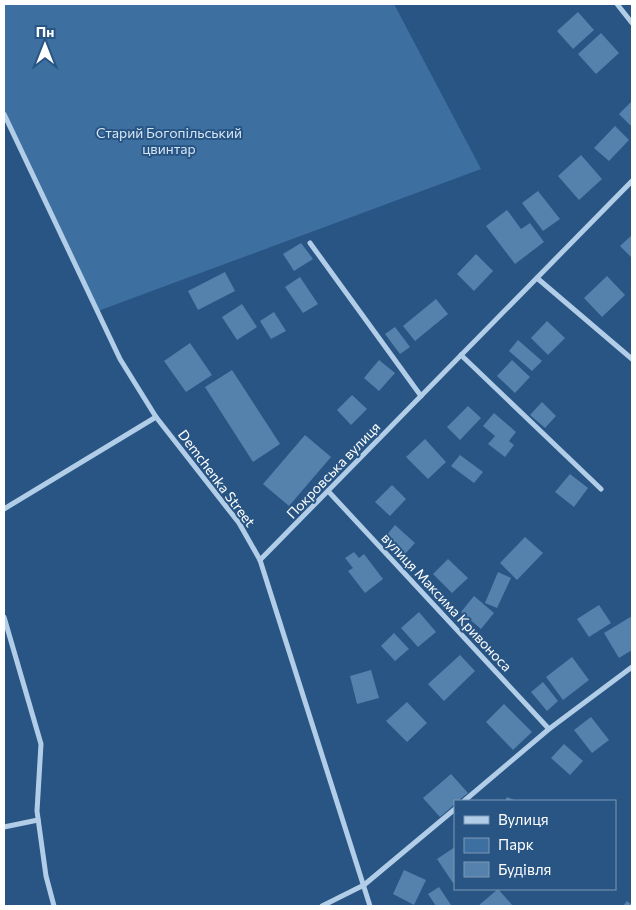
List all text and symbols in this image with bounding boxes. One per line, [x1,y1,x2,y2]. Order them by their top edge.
north arrow [20,20,70,70]
text: Пн [36,23,54,40]
park label: Старий Богопільський цвинтар [96,124,242,157]
street label: Покровська вулиця [283,418,383,522]
street label: Demchenka Street [175,426,259,530]
street label: вулиця Максима Кривоноса [378,529,516,675]
legend [454,800,616,890]
text: Вулиця [498,810,549,828]
text: Парк [498,835,534,853]
text: Будівля [498,860,551,878]

